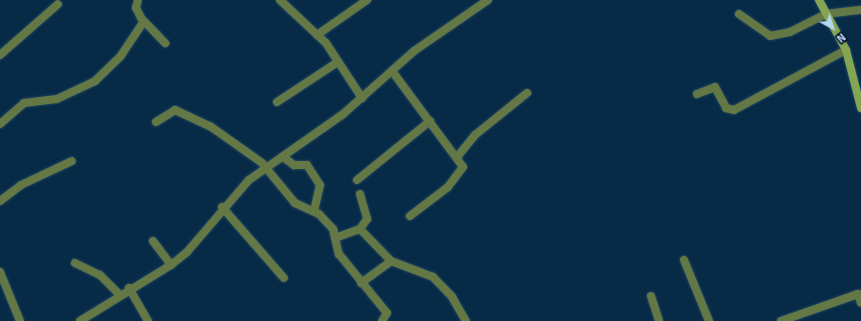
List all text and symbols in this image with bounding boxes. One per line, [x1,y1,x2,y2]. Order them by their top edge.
north arrow [813,8,853,48]
text: N [834,30,848,45]

